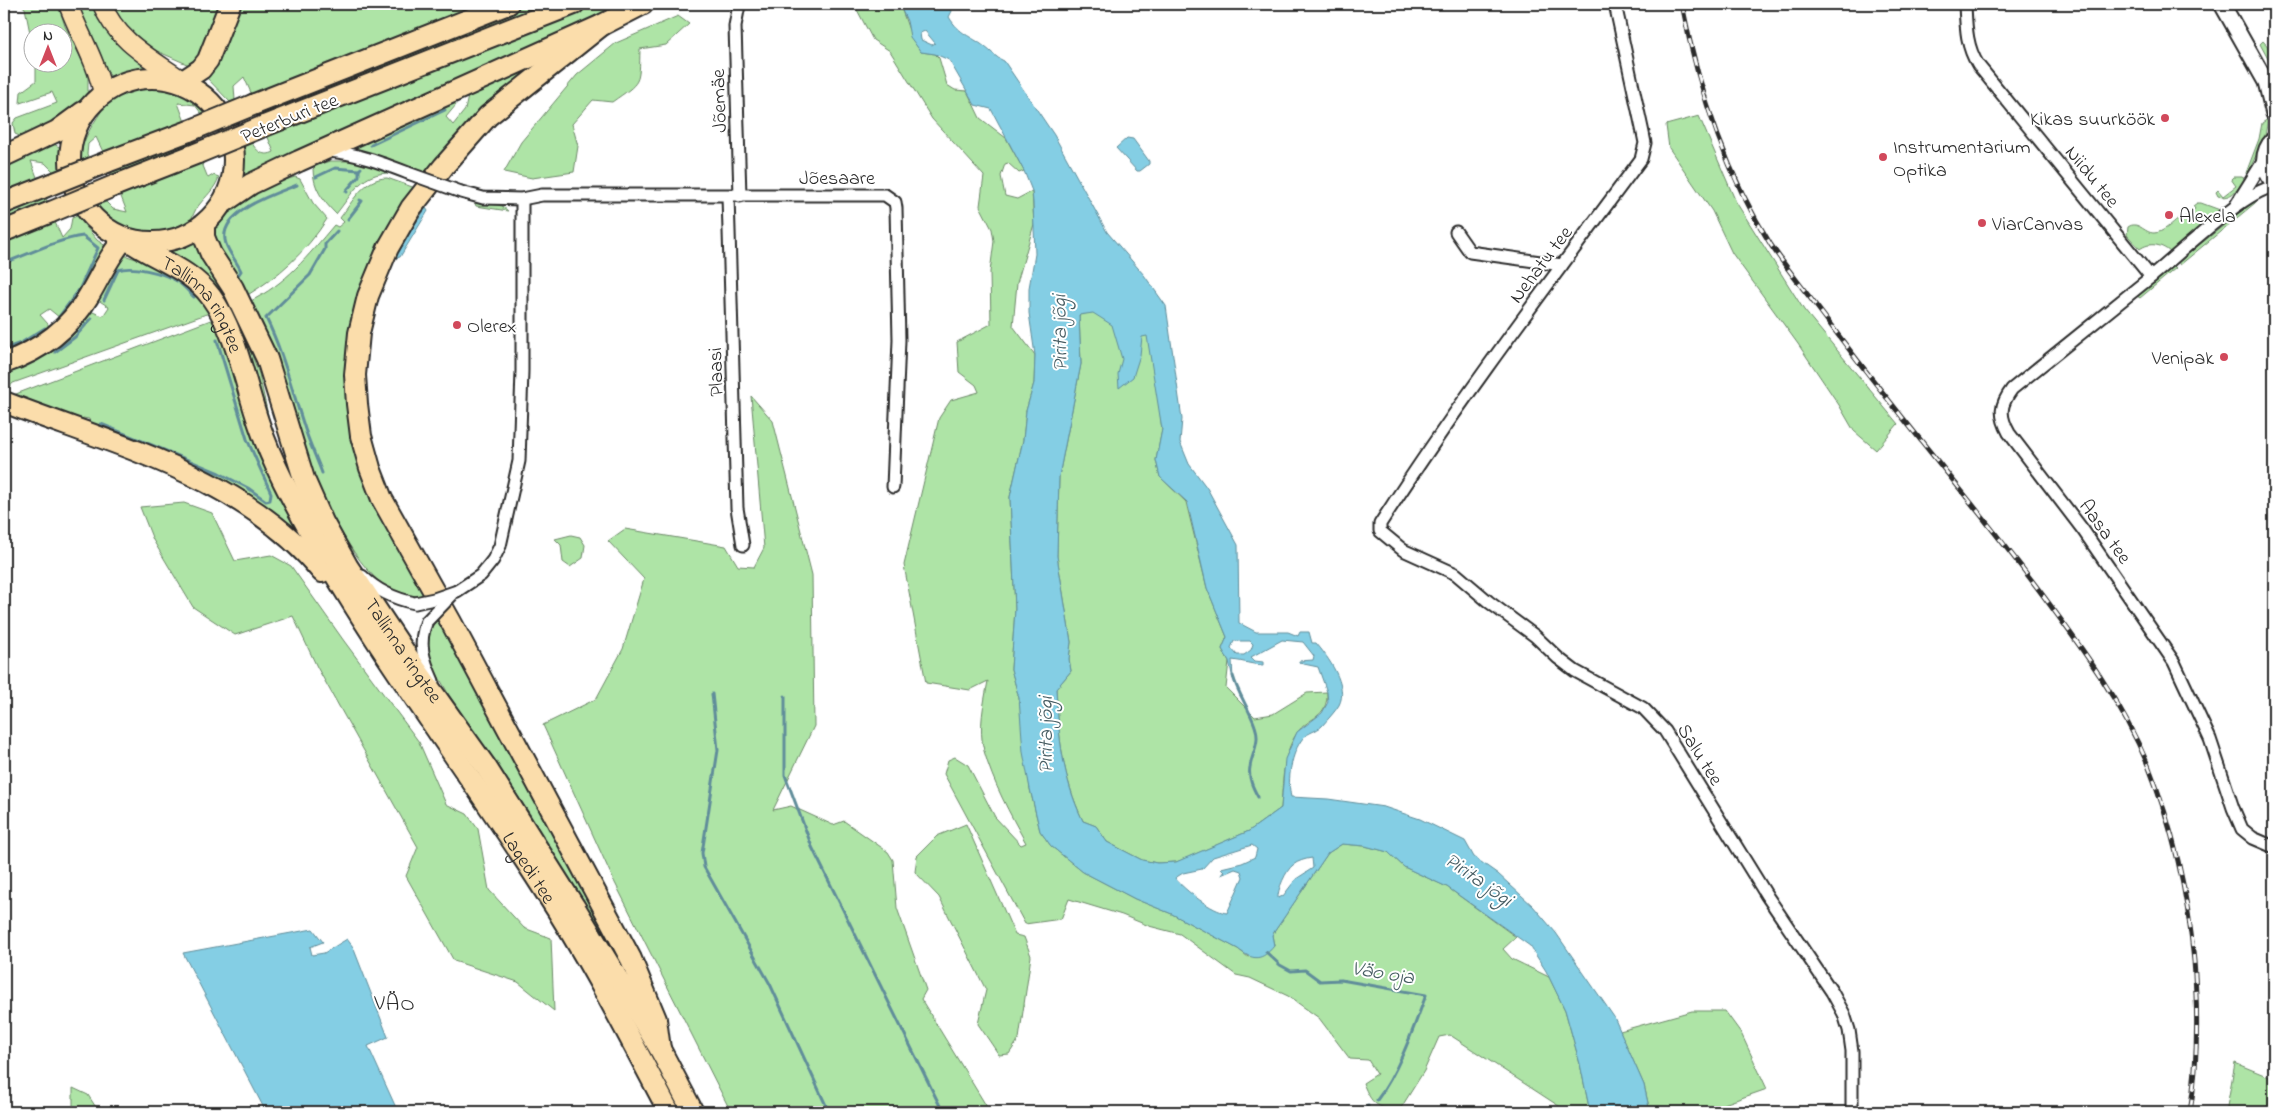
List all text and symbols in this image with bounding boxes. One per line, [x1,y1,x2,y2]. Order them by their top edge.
north arrow [22,22,72,72]
text: N [43,26,53,47]
street label: Jõemäe [705,69,736,133]
street label: Peterburi tee [237,87,343,152]
place label: Kikas suurköök [2030,106,2155,135]
marker: Kikas suurköök [2159,112,2171,124]
place label: Instrumentarium Optika [1893,134,2031,186]
street label: Niidu tee [2057,140,2125,215]
marker: Instrumentarium Optika [1877,151,1889,163]
street label: Jõesaare [799,165,875,194]
place label: Alexela [2179,203,2236,232]
marker: Alexela [2163,209,2175,221]
place label: ViarCanvas [1991,211,2083,240]
marker: ViarCanvas [1976,217,1988,229]
street label: Nehatu tee [1503,221,1581,310]
street label: Tallinna ringtee [155,250,248,357]
water label: Pirita jõgi [1045,292,1078,372]
place label: Olerex [467,313,517,342]
marker: Olerex [451,319,463,331]
place label: Venipak [2151,345,2214,374]
street label: Plaasi [702,347,733,397]
marker: Venipak [2218,351,2230,363]
street label: Aasa tee [2071,494,2137,571]
street label: Tallinna ringtee [356,593,448,710]
water label: Pirita jõgi [1032,694,1063,773]
street label: Salu tee [1669,719,1729,792]
street label: Lagedi tee [493,827,562,910]
water label: Pirita jõgi [1437,846,1520,917]
water label: Väo oja [1349,954,1417,994]
district label: VÄO [373,989,416,1021]

